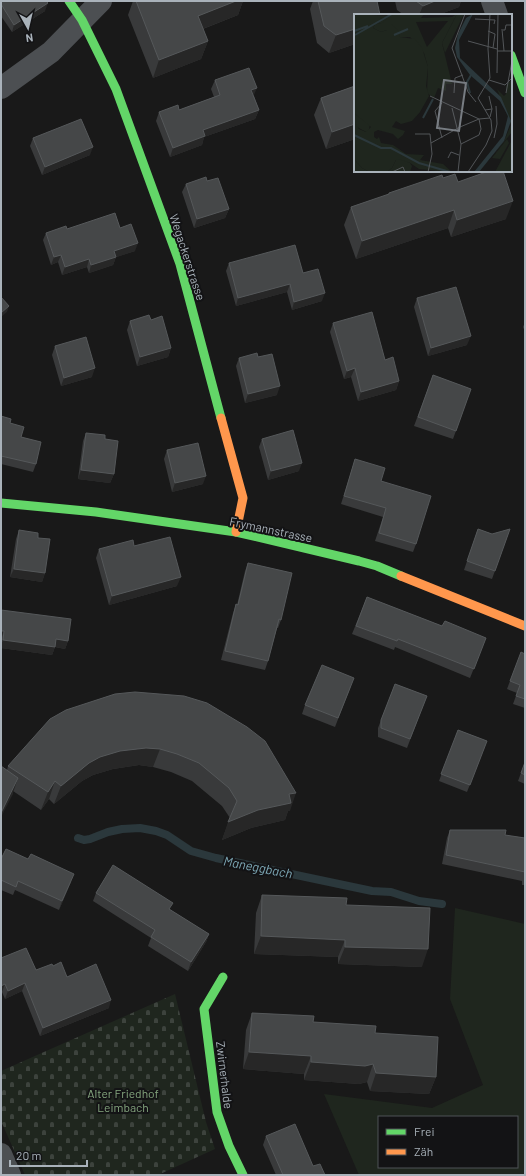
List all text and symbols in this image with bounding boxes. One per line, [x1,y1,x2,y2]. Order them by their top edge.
north arrow [8,8,48,48]
inset map [354,14,512,172]
text: N [25,31,34,45]
street label: Wegackerstrasse [167,212,209,302]
street label: Frymannstrasse [228,513,314,545]
water label: Maneggbach [222,852,294,882]
street label: Zwirnerhalde [214,1040,236,1110]
park label: Alter Friedhof Leimbach [87,1086,159,1114]
legend [378,1116,518,1168]
text: Frei [414,1124,434,1138]
scale bar [10,1142,87,1168]
text: Zäh [414,1144,433,1158]
text: 20 m [16,1148,42,1162]

